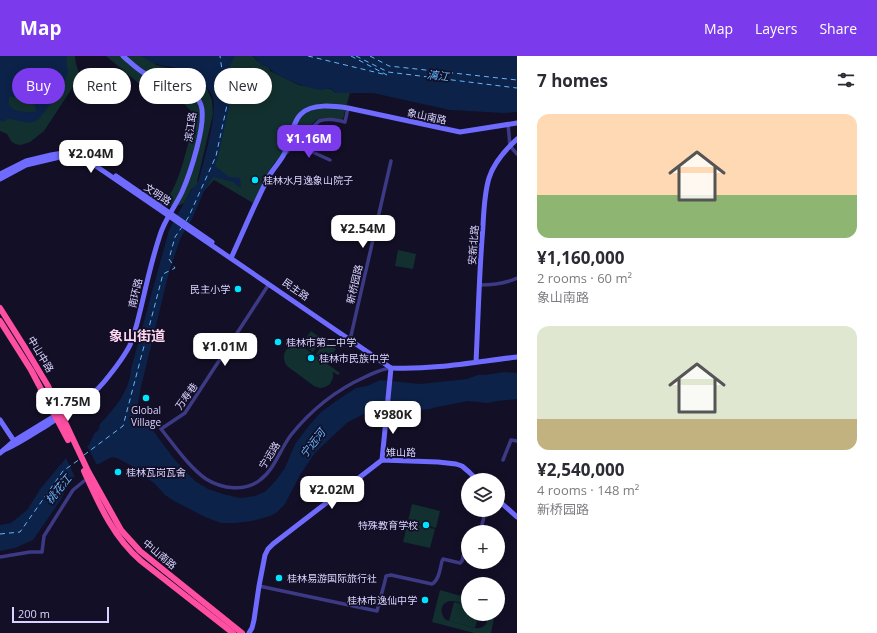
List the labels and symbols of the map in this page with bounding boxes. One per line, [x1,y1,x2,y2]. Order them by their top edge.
water label: 漓江 [426,66,451,84]
street label: 象山南路 [406,105,448,127]
street label: 滨江路 [181,111,199,143]
pin: ¥1.16M [276,125,342,159]
pin: ¥2.04M [58,140,124,174]
place label: 桂林水月逸象山院子 [263,173,353,187]
marker: 桂林水月逸象山院子 [250,175,260,185]
street label: 文明路 [142,180,174,208]
pin: ¥2.54M [330,215,396,249]
street label: 安新北路 [465,225,481,265]
street label: 新桥园路 [343,263,365,305]
street label: 民主路 [280,275,312,303]
street label: 南环路 [125,277,145,309]
place label: 民主小学 [190,282,230,296]
marker: 民主小学 [233,284,243,294]
district label: 象山街道 [109,326,165,345]
street label: 中山中路 [25,333,57,375]
pin: ¥1.01M [192,333,258,367]
place label: 桂林市第二中学 [286,335,356,349]
marker: 桂林市第二中学 [273,337,283,347]
place label: 桂林市民族中学 [319,351,389,365]
marker: 桂林市民族中学 [306,353,316,363]
street label: 万寿巷 [172,380,200,412]
pin: ¥1.75M [35,388,101,422]
marker: Global Village [141,393,151,403]
pin: ¥980K [365,401,421,435]
place label: Global Village [131,403,161,429]
water label: 宁远河 [296,424,329,461]
street label: 宁远路 [255,439,283,471]
street label: 雉山路 [386,445,416,459]
place label: 桂林瓦岗瓦舍 [126,465,186,479]
marker: 桂林瓦岗瓦舍 [113,467,123,477]
water label: 桃花江 [42,471,75,507]
pin: ¥2.02M [299,476,365,510]
place label: 特殊教育学校 [358,518,418,532]
marker: 特殊教育学校 [421,520,431,530]
street label: 中山南路 [140,536,180,572]
place label: 桂林易游国际旅行社 [287,571,377,585]
marker: 桂林易游国际旅行社 [274,573,284,583]
place label: 桂林市逸仙中学 [347,593,417,607]
marker: 桂林市逸仙中学 [420,595,430,605]
scale bar [12,605,109,624]

